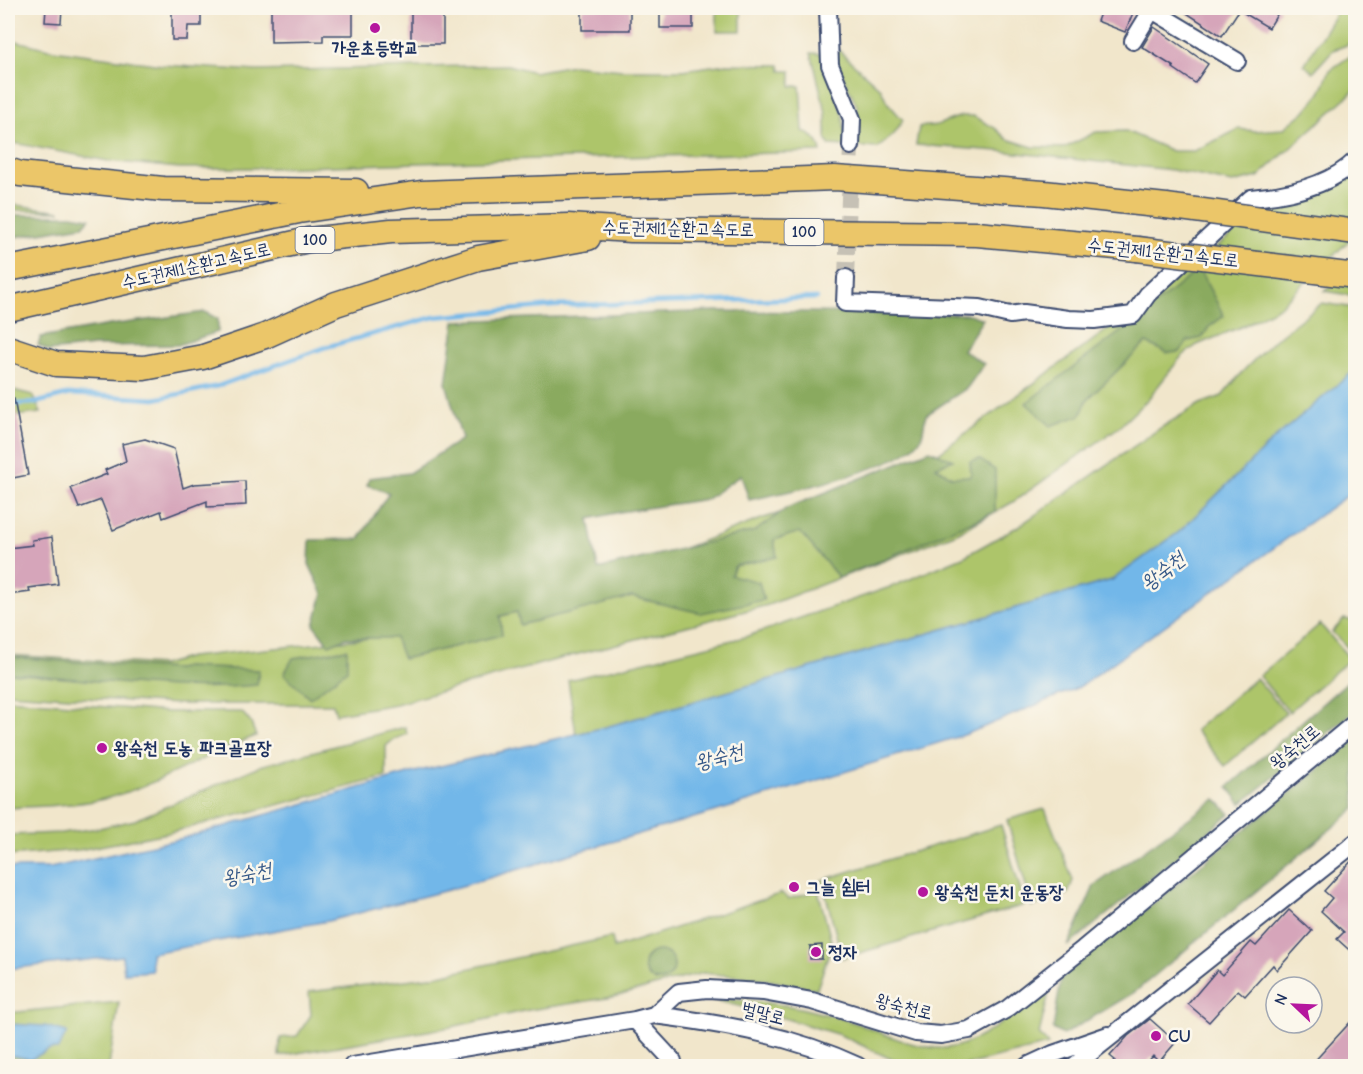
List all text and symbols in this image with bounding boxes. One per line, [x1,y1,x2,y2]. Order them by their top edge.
marker: 가운초등학교 [368,21,382,35]
place label: 가운초등학교 [332,38,418,59]
street label: 수도권제1순환고속도로 [602,217,754,241]
road number: 100 [784,219,824,245]
road number: 100 [296,227,334,253]
street label: 수도권제1순환고속도로 [1086,235,1240,271]
street label: 수도권제1순환고속도로 [120,239,272,293]
water label: 왕숙천 [1137,546,1191,595]
street label: 왕숙천로 [1266,720,1324,774]
place label: 왕숙천 도농 파크골프장 [114,738,272,759]
water label: 왕숙천 [693,739,747,774]
marker: 왕숙천 도농 파크골프장 [95,741,109,755]
water label: 왕숙천 [221,858,275,890]
place label: 그늘 쉼터 [806,877,870,898]
marker: 그늘 쉼터 [787,880,801,894]
place label: 왕숙천 둔치 운동장 [935,882,1064,903]
marker: 왕숙천 둔치 운동장 [916,885,930,899]
place label: 정자 [828,942,857,963]
marker: 정자 [809,945,823,959]
north arrow [1264,975,1324,1035]
street label: 왕숙천로 [873,990,935,1024]
text: N [1271,991,1291,1008]
street label: 벌말로 [739,999,787,1029]
place label: CU [1168,1026,1191,1047]
marker: CU [1149,1029,1163,1043]

